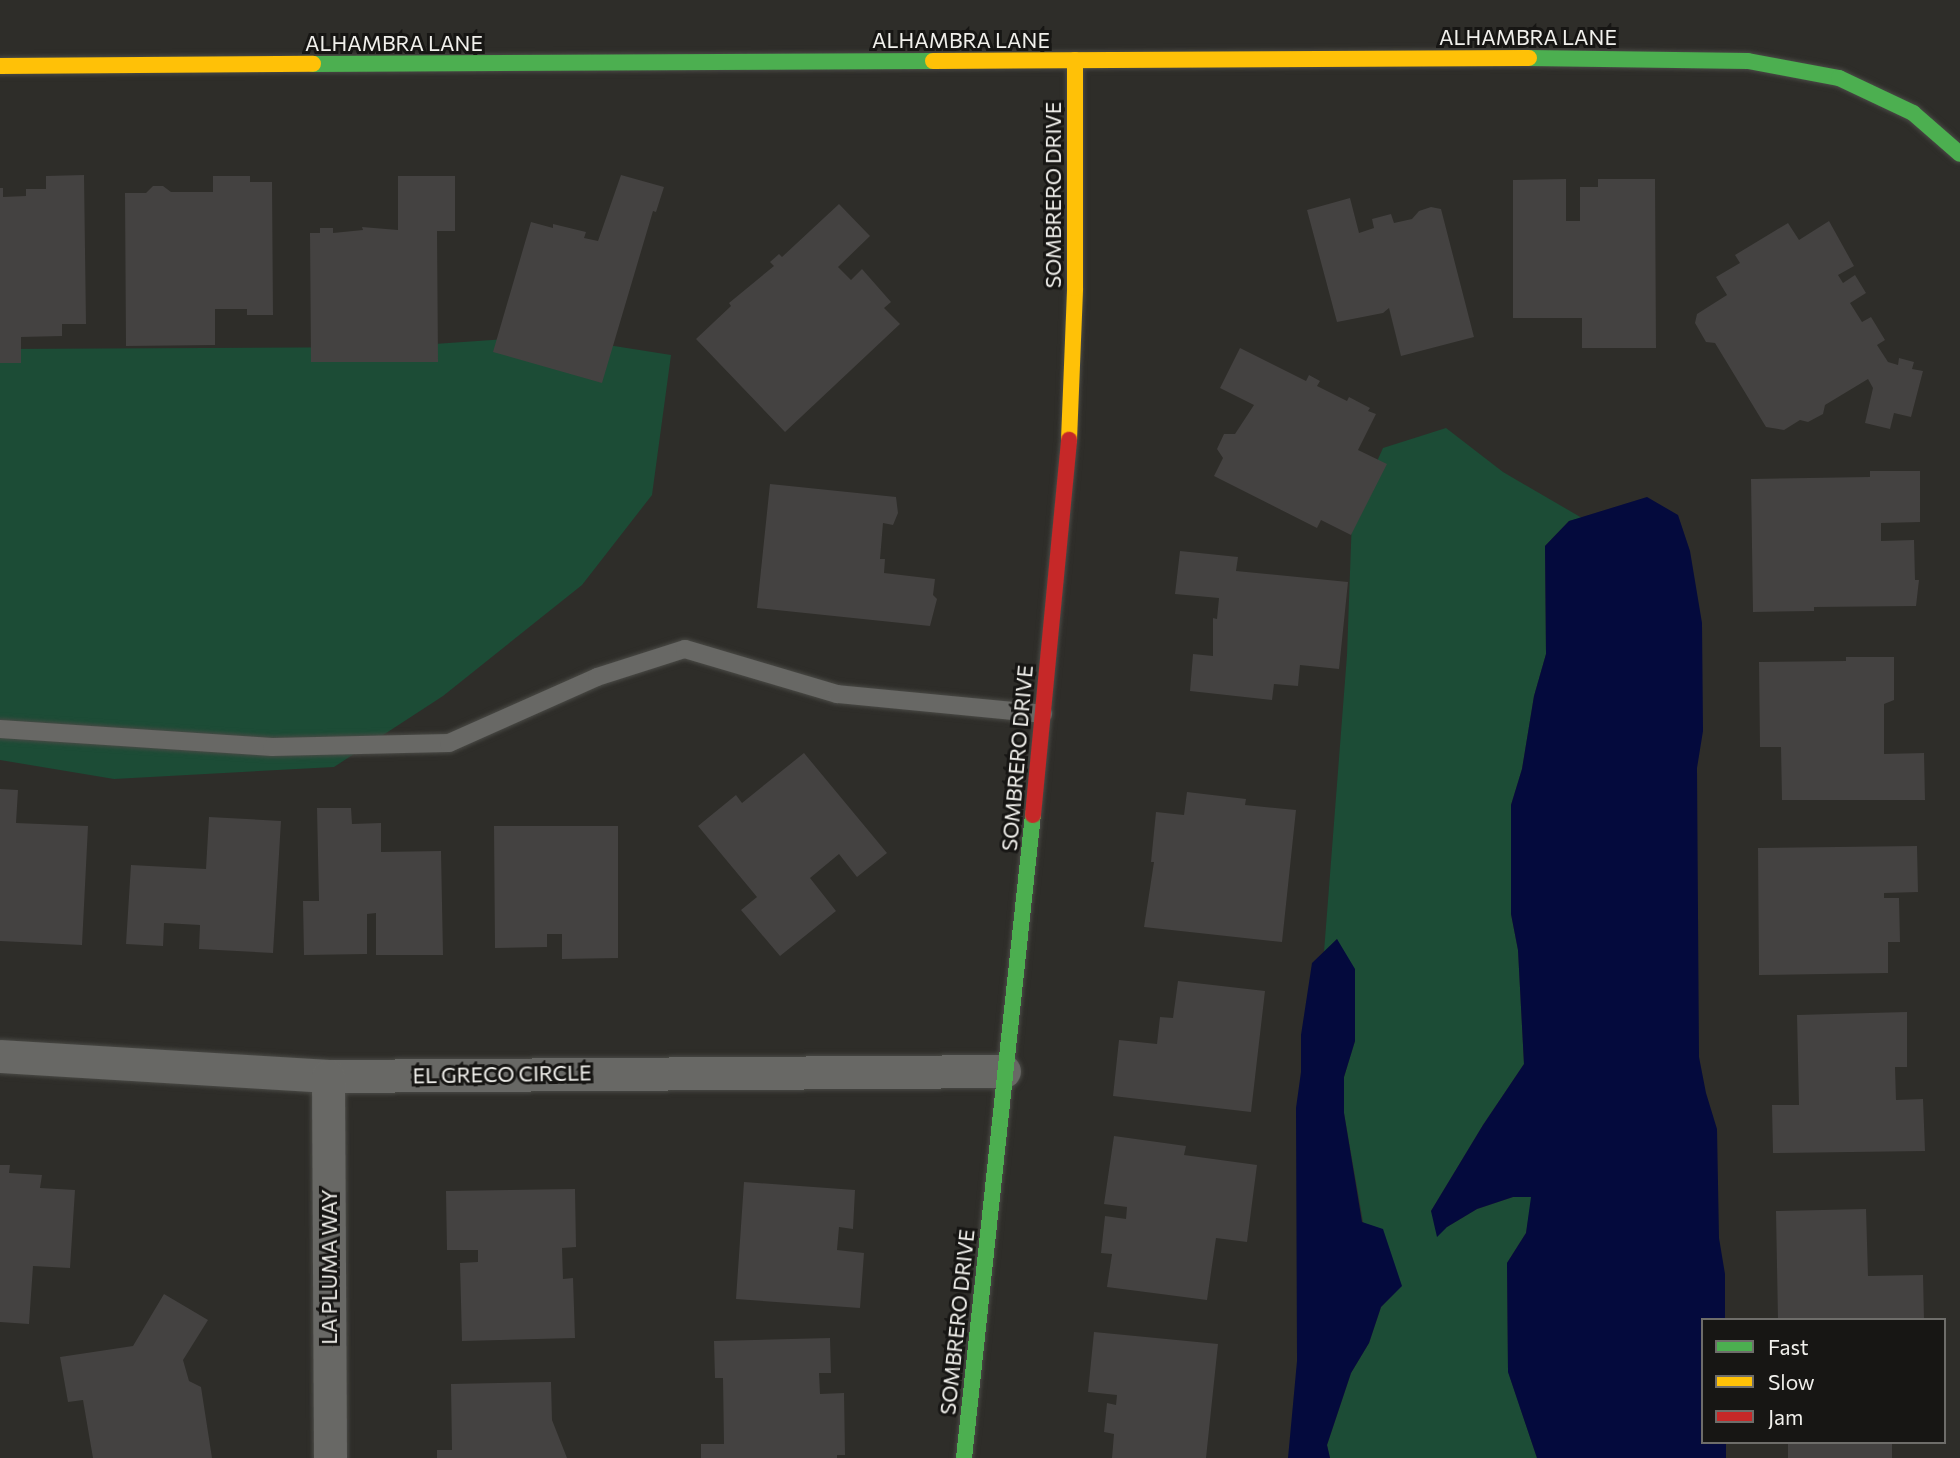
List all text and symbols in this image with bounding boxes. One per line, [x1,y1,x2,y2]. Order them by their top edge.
street label: ALHAMBRA LANE [1439,24,1617,50]
street label: ALHAMBRA LANE [872,27,1050,53]
street label: ALHAMBRA LANE [305,30,483,56]
street label: SOMBRERO DRIVE [1040,102,1066,288]
street label: SOMBRERO DRIVE [996,664,1038,852]
street label: EL GRECO CIRCLE [412,1060,592,1088]
street label: LA PLUMA WAY [316,1189,342,1345]
street label: SOMBRERO DRIVE [935,1228,979,1416]
legend [1701,1318,1946,1444]
text: Fast [1768,1334,1809,1359]
text: Slow [1768,1369,1815,1394]
text: Jam [1768,1404,1803,1429]

